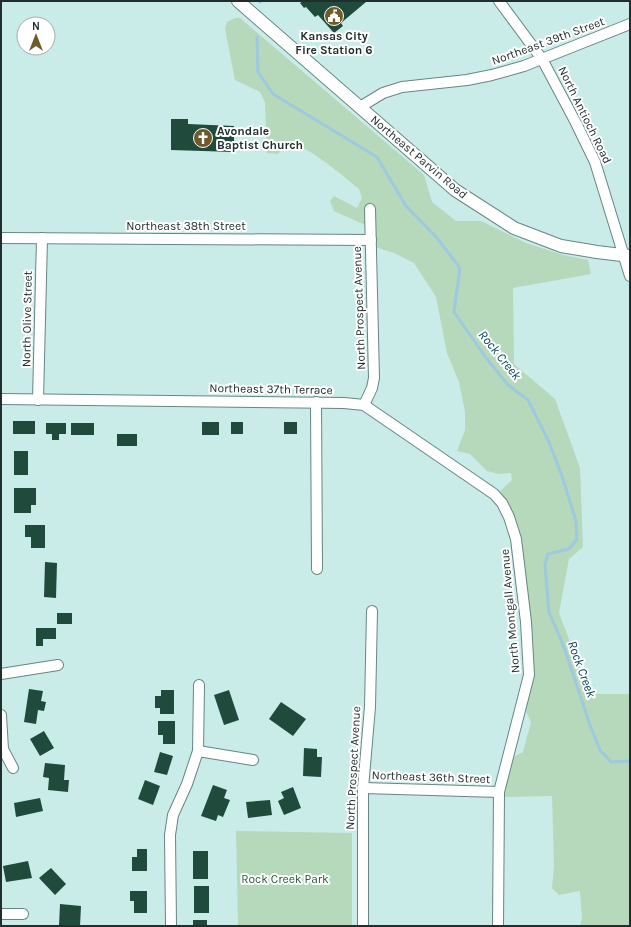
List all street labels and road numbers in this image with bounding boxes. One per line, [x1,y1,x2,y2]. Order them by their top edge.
street label: Northeast 39th Street [490,14,607,68]
street label: North Antioch Road [555,64,615,166]
street label: Northeast Parvin Road [368,112,470,202]
street label: Northeast 38th Street [126,219,246,233]
street label: North Prospect Avenue [350,246,368,370]
street label: North Olive Street [19,270,35,367]
street label: Northeast 37th Terrace [209,381,333,397]
street label: North Montgall Avenue [498,548,522,674]
street label: North Prospect Avenue [343,706,363,830]
street label: Northeast 36th Street [371,768,491,786]

